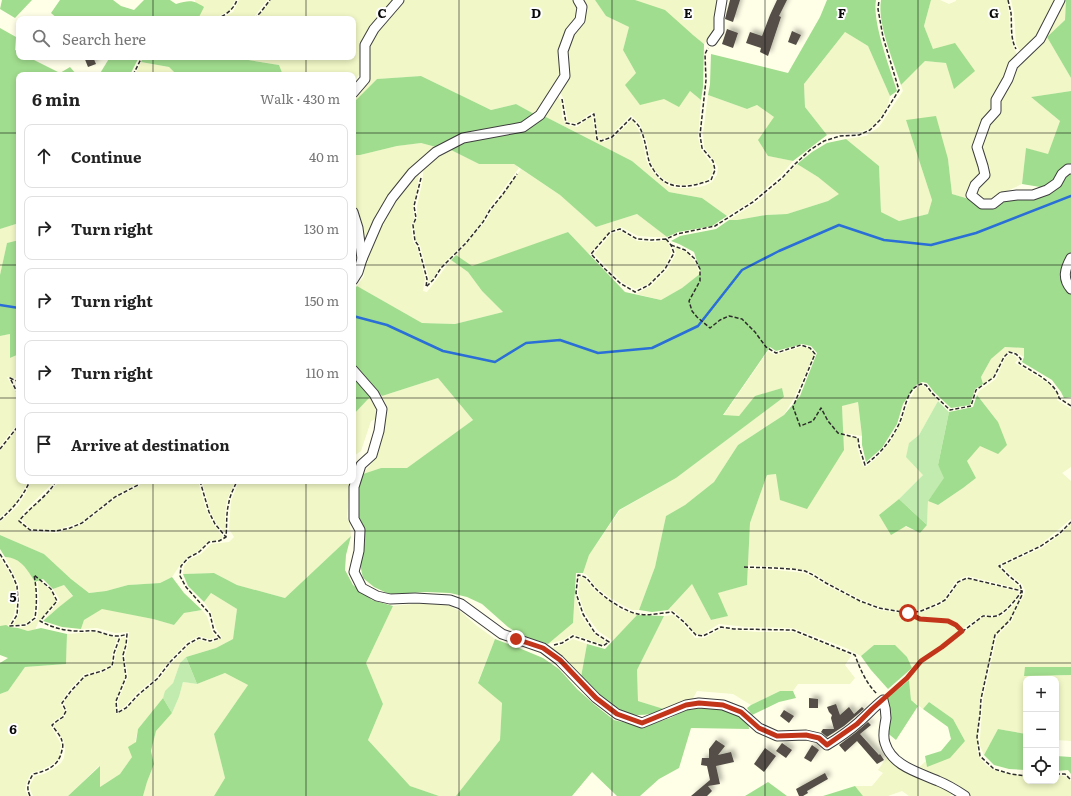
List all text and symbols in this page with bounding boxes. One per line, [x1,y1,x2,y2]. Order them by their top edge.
text: C [377,3,387,22]
text: D [531,3,541,22]
text: E [684,3,693,22]
text: F [838,3,846,22]
text: G [989,3,999,22]
search box [16,16,356,60]
icon: search [30,27,52,49]
text: Search here [62,27,146,50]
text: 6 min [32,86,80,111]
text: Walk · 430 m [260,89,340,108]
icon: ahead [33,145,55,167]
text: Continue [71,145,141,168]
text: 40 m [309,147,339,166]
icon: right [33,217,55,239]
text: Turn right [71,217,153,240]
text: 130 m [304,219,339,238]
icon: right [33,289,55,311]
text: Turn right [71,289,153,312]
text: 150 m [304,291,339,310]
icon: right [33,361,55,383]
text: Turn right [71,361,153,384]
text: 110 m [306,363,339,382]
icon: arrive [33,433,55,455]
text: Arrive at destination [71,433,230,456]
text: 5 [9,587,17,606]
route start [899,604,917,622]
route end [507,630,525,648]
map controls [1023,676,1059,784]
button: + [1023,676,1059,712]
button: − [1023,712,1059,748]
text: 6 [9,719,17,738]
button: locate [1023,748,1059,784]

